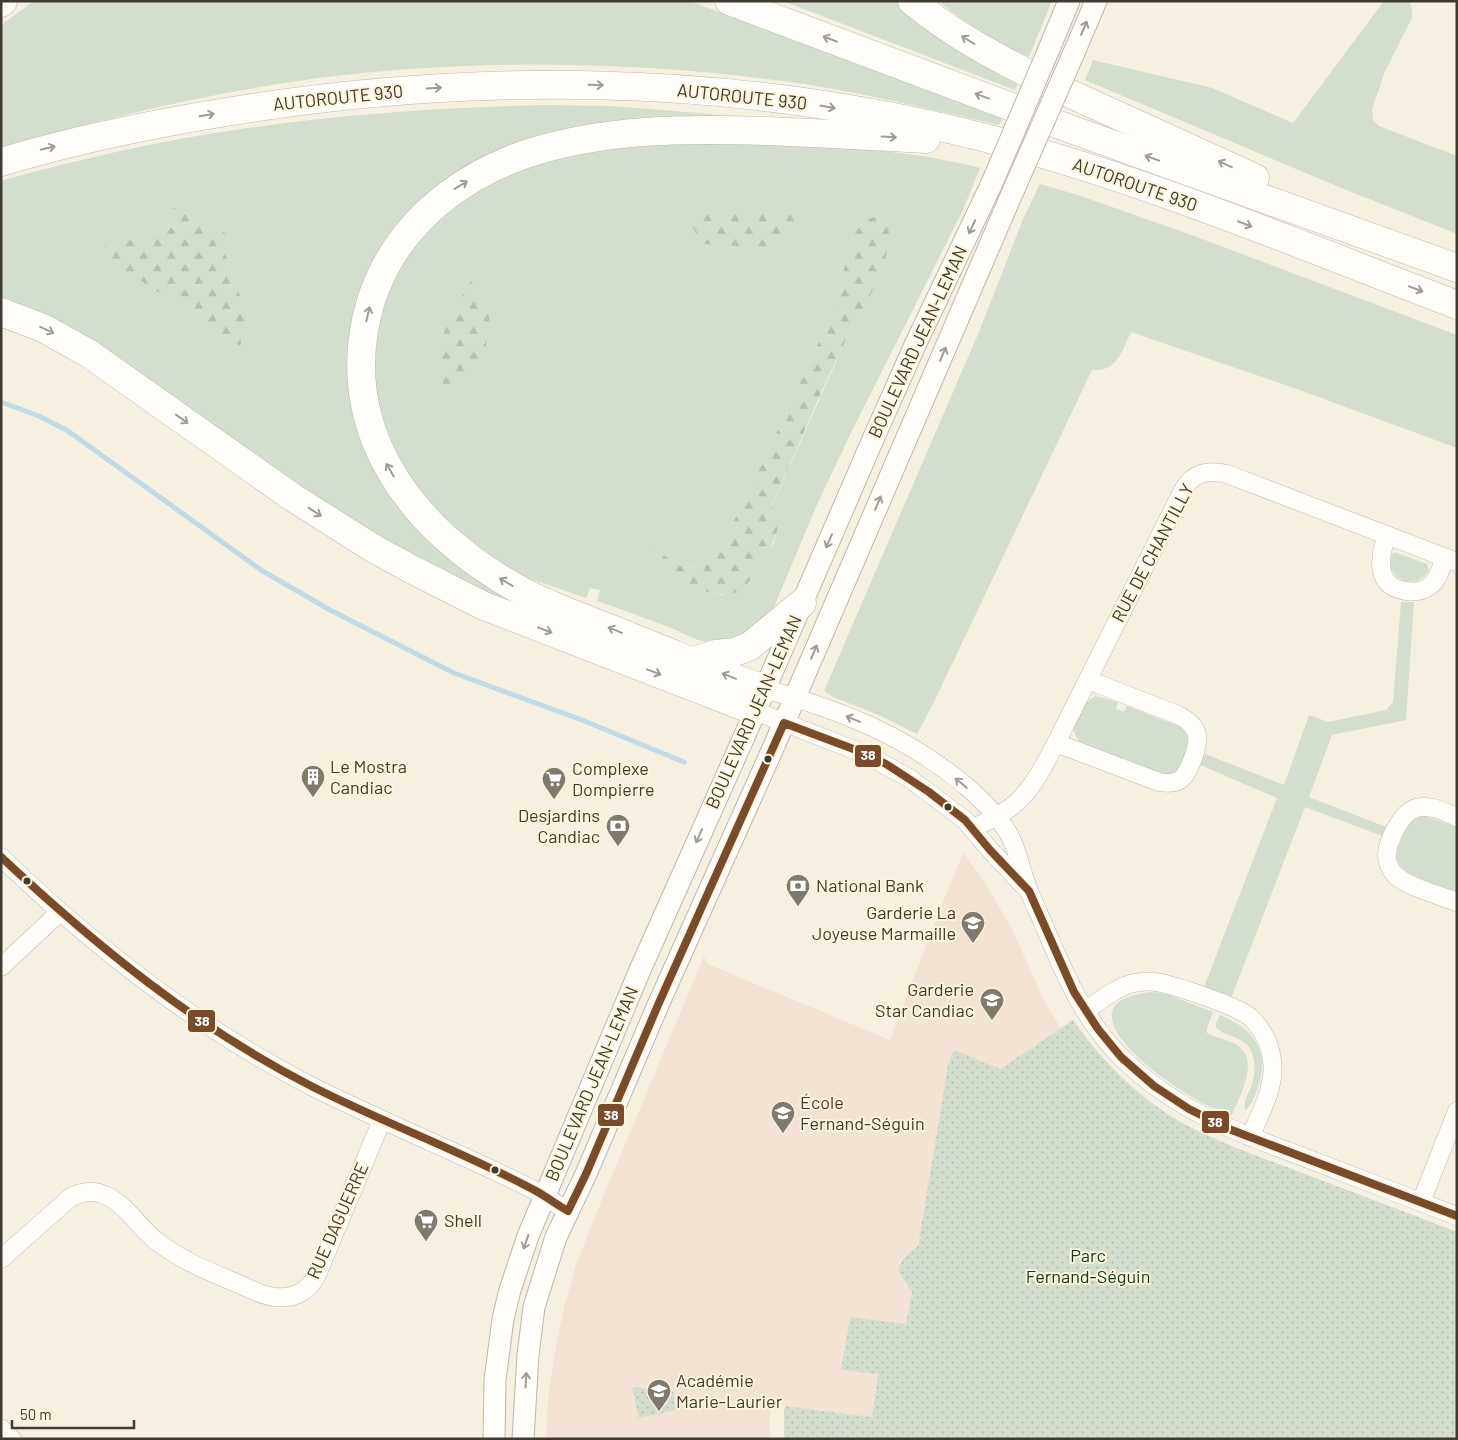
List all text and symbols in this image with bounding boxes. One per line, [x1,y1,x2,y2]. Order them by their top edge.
one-way arrow [1080,21,1090,36]
one-way arrow [823,34,838,43]
one-way arrow [961,35,975,45]
street label: AUTOROUTE 930 [676,78,808,114]
street label: AUTOROUTE 930 [272,79,404,115]
one-way arrow [588,81,604,90]
one-way arrow [426,84,442,93]
one-way arrow [975,91,991,100]
one-way arrow [819,102,835,112]
one-way arrow [199,110,215,120]
one-way arrow [880,132,896,141]
one-way arrow [40,143,56,153]
street label: AUTOROUTE 930 [1070,152,1201,216]
one-way arrow [1145,153,1161,162]
one-way arrow [1218,159,1233,169]
one-way arrow [453,180,467,190]
one-way arrow [967,219,976,234]
one-way arrow [1237,220,1252,229]
street label: BOULEVARD JEAN-LEMAN [863,242,971,441]
one-way arrow [1408,285,1423,295]
one-way arrow [364,306,373,322]
one-way arrow [39,325,54,335]
one-way arrow [938,347,948,362]
one-way arrow [175,414,189,424]
one-way arrow [384,464,394,478]
street label: RUE DE CHANTILLY [1106,479,1198,626]
one-way arrow [874,496,884,511]
one-way arrow [308,507,322,517]
one-way arrow [824,533,834,548]
one-way arrow [499,576,513,586]
street label: BOULEVARD JEAN-LEMAN [700,611,806,812]
one-way arrow [608,625,623,634]
one-way arrow [537,626,552,635]
one-way arrow [809,645,819,660]
one-way arrow [646,668,661,677]
one-way arrow [722,670,737,680]
one-way arrow [846,714,861,723]
line badge: 38 [854,744,882,768]
text: 38 [860,746,876,763]
unlabelled marker [763,754,773,764]
place label: Le Mostra Candiac [330,755,407,798]
place label: Complexe Dompierre [572,757,655,800]
building icon: Le Mostra Candiac [300,764,326,798]
supermarket icon: Complexe Dompierre [541,766,567,800]
one-way arrow [955,777,968,788]
unlabelled marker [943,802,953,812]
place label: Desjardins Candiac [518,804,600,847]
bank icon: Desjardins Candiac [605,813,631,847]
one-way arrow [694,828,704,843]
bank icon: National Bank [785,873,811,907]
place label: National Bank [816,874,924,896]
unlabelled marker [22,876,32,886]
place label: Garderie La Joyeuse Marmaille [812,901,956,944]
school or university icon: Garderie La Joyeuse Marmaille [960,910,986,944]
place label: Garderie Star Candiac [875,978,974,1021]
street label: BOULEVARD JEAN-LEMAN [540,983,642,1184]
school or university icon: Garderie Star Candiac [979,987,1005,1021]
line badge: 38 [187,1009,216,1033]
text: 38 [194,1012,210,1029]
place label: École Fernand-Séguin [800,1091,925,1134]
school or university icon: École Fernand-Séguin [770,1100,796,1134]
line badge: 38 [597,1103,625,1127]
text: 38 [603,1106,619,1123]
line badge: 38 [1201,1110,1230,1134]
text: 38 [1207,1113,1223,1130]
street label: RUE DAGUERRE [302,1159,373,1282]
unlabelled marker [490,1165,500,1175]
supermarket icon: Shell [413,1208,439,1242]
place label: Shell [444,1209,482,1231]
one-way arrow [521,1234,530,1249]
park label: Parc Fernand-Séguin [1026,1244,1150,1287]
place label: Académie Marie-Laurier [676,1369,783,1412]
one-way arrow [522,1372,531,1388]
school or university icon: Académie Marie-Laurier [646,1378,672,1412]
scale bar [12,1398,135,1430]
text: 50 m [20,1405,52,1423]

